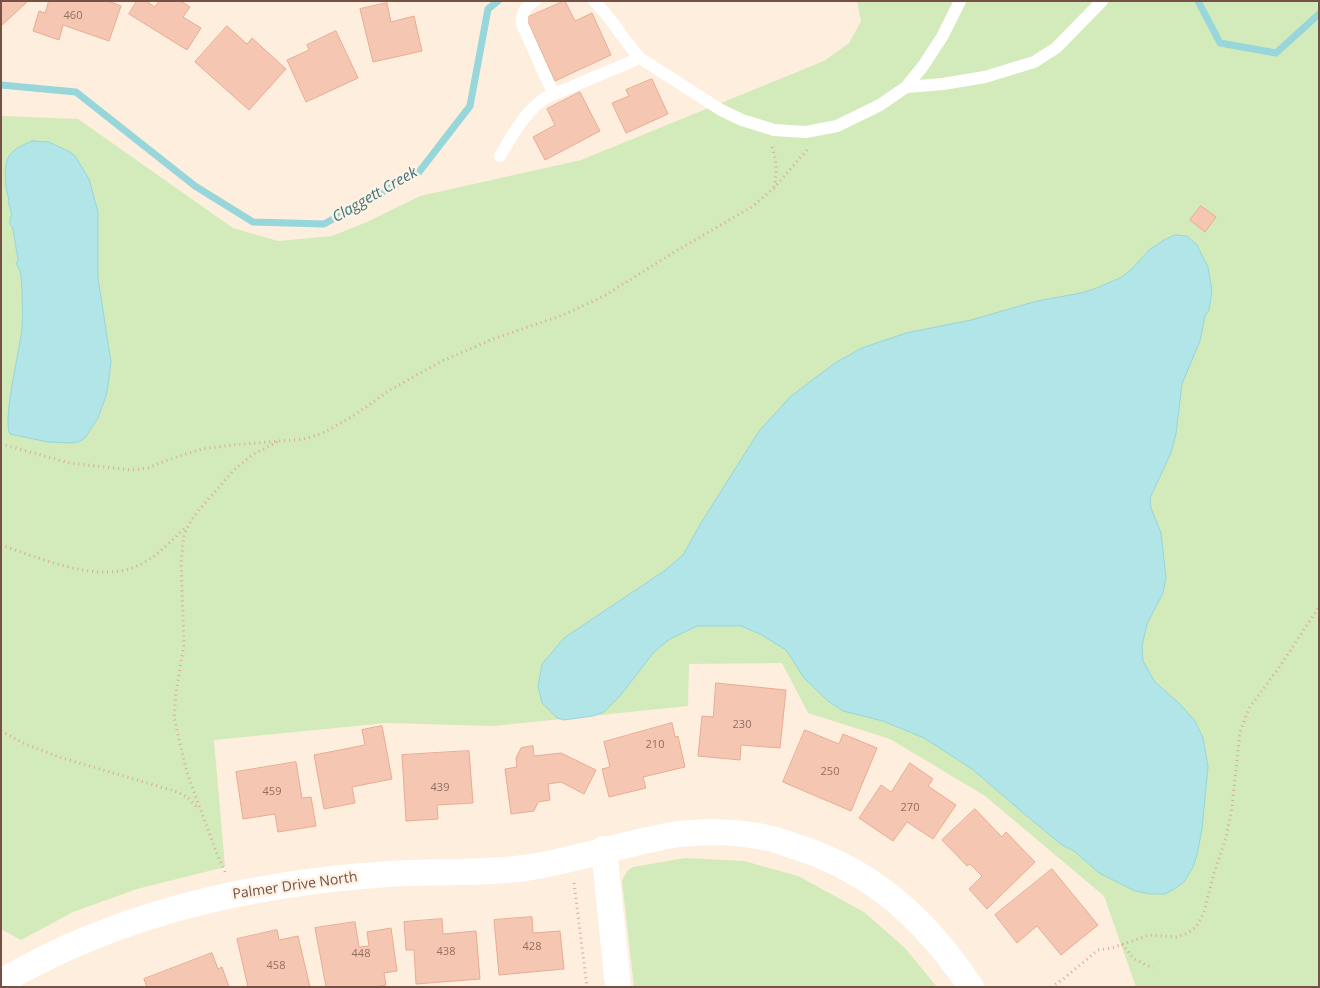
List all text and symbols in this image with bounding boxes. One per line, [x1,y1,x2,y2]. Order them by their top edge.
house number: 460 [64,9,82,23]
water label: Claggett Creek [329,163,421,227]
house number: 230 [733,718,751,732]
house number: 210 [646,738,664,752]
house number: 250 [821,765,839,779]
house number: 439 [431,781,449,795]
house number: 459 [263,785,281,799]
house number: 270 [901,801,919,815]
street label: Palmer Drive North [231,869,359,903]
house number: 428 [523,940,541,954]
house number: 438 [437,945,455,959]
house number: 448 [352,947,370,961]
house number: 458 [267,959,285,973]

